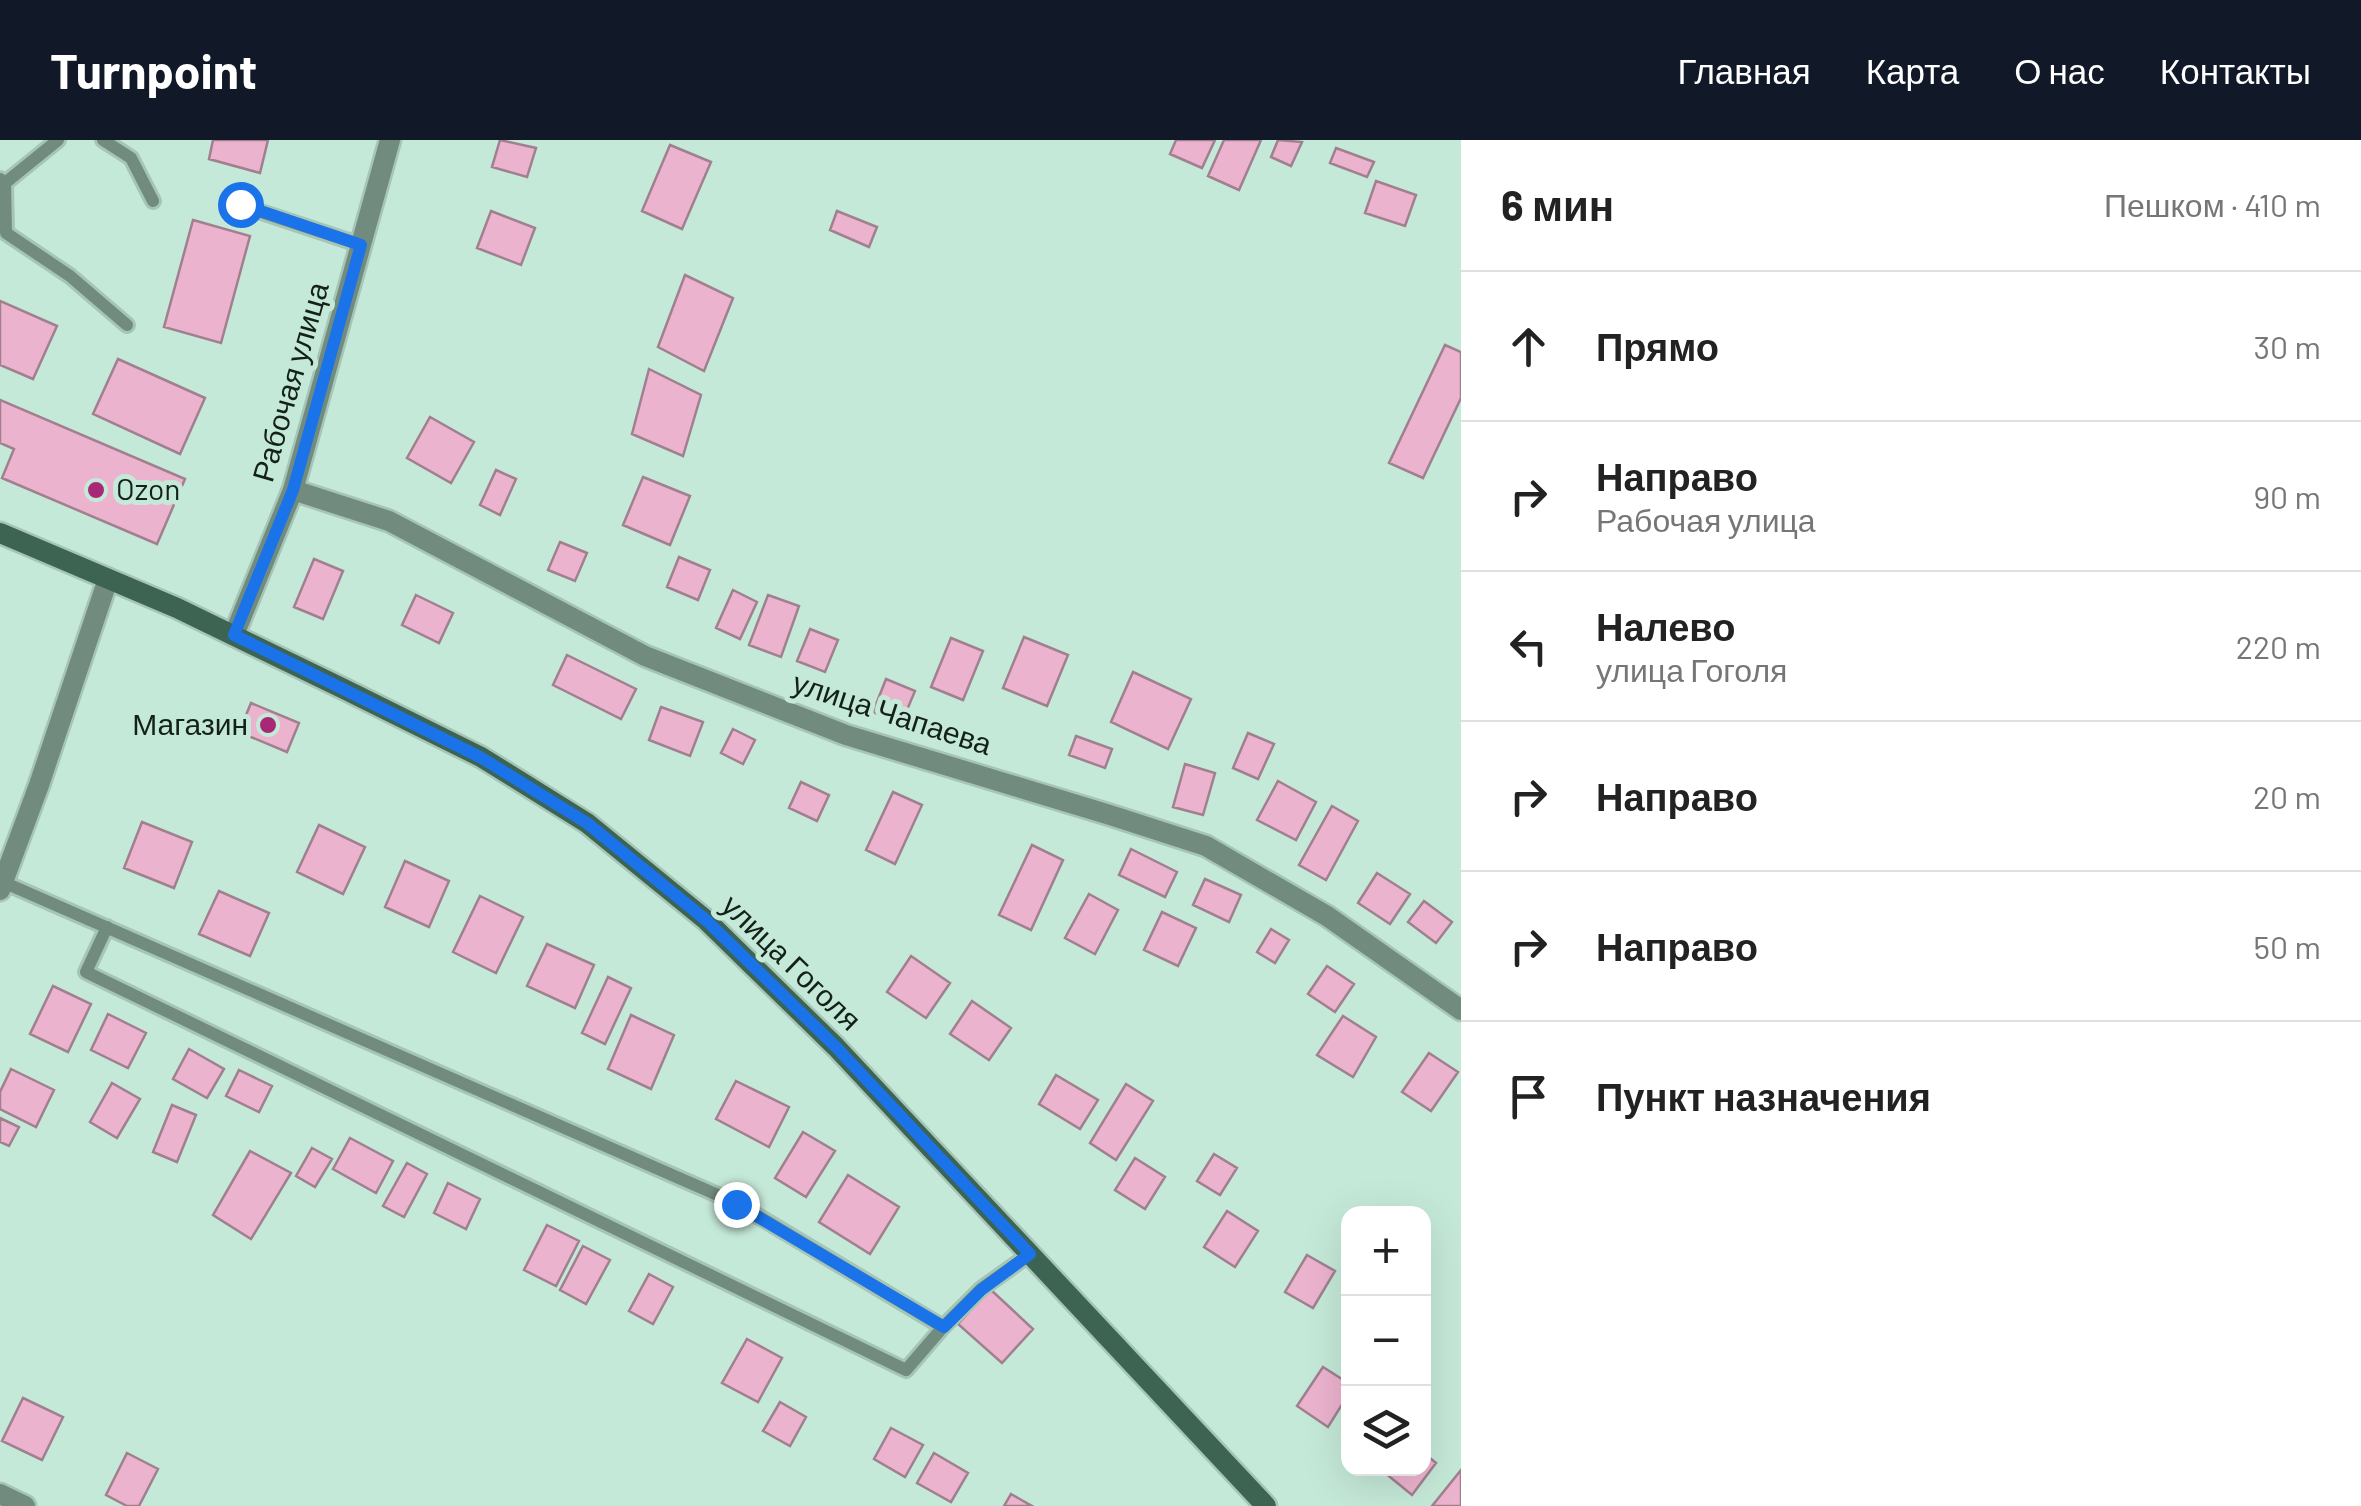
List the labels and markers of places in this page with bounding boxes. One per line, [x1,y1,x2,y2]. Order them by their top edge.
place label: Ozon [116,470,181,506]
marker: Ozon [85,479,107,501]
place label: Магазин [132,705,248,741]
marker: Магазин [257,714,279,736]

